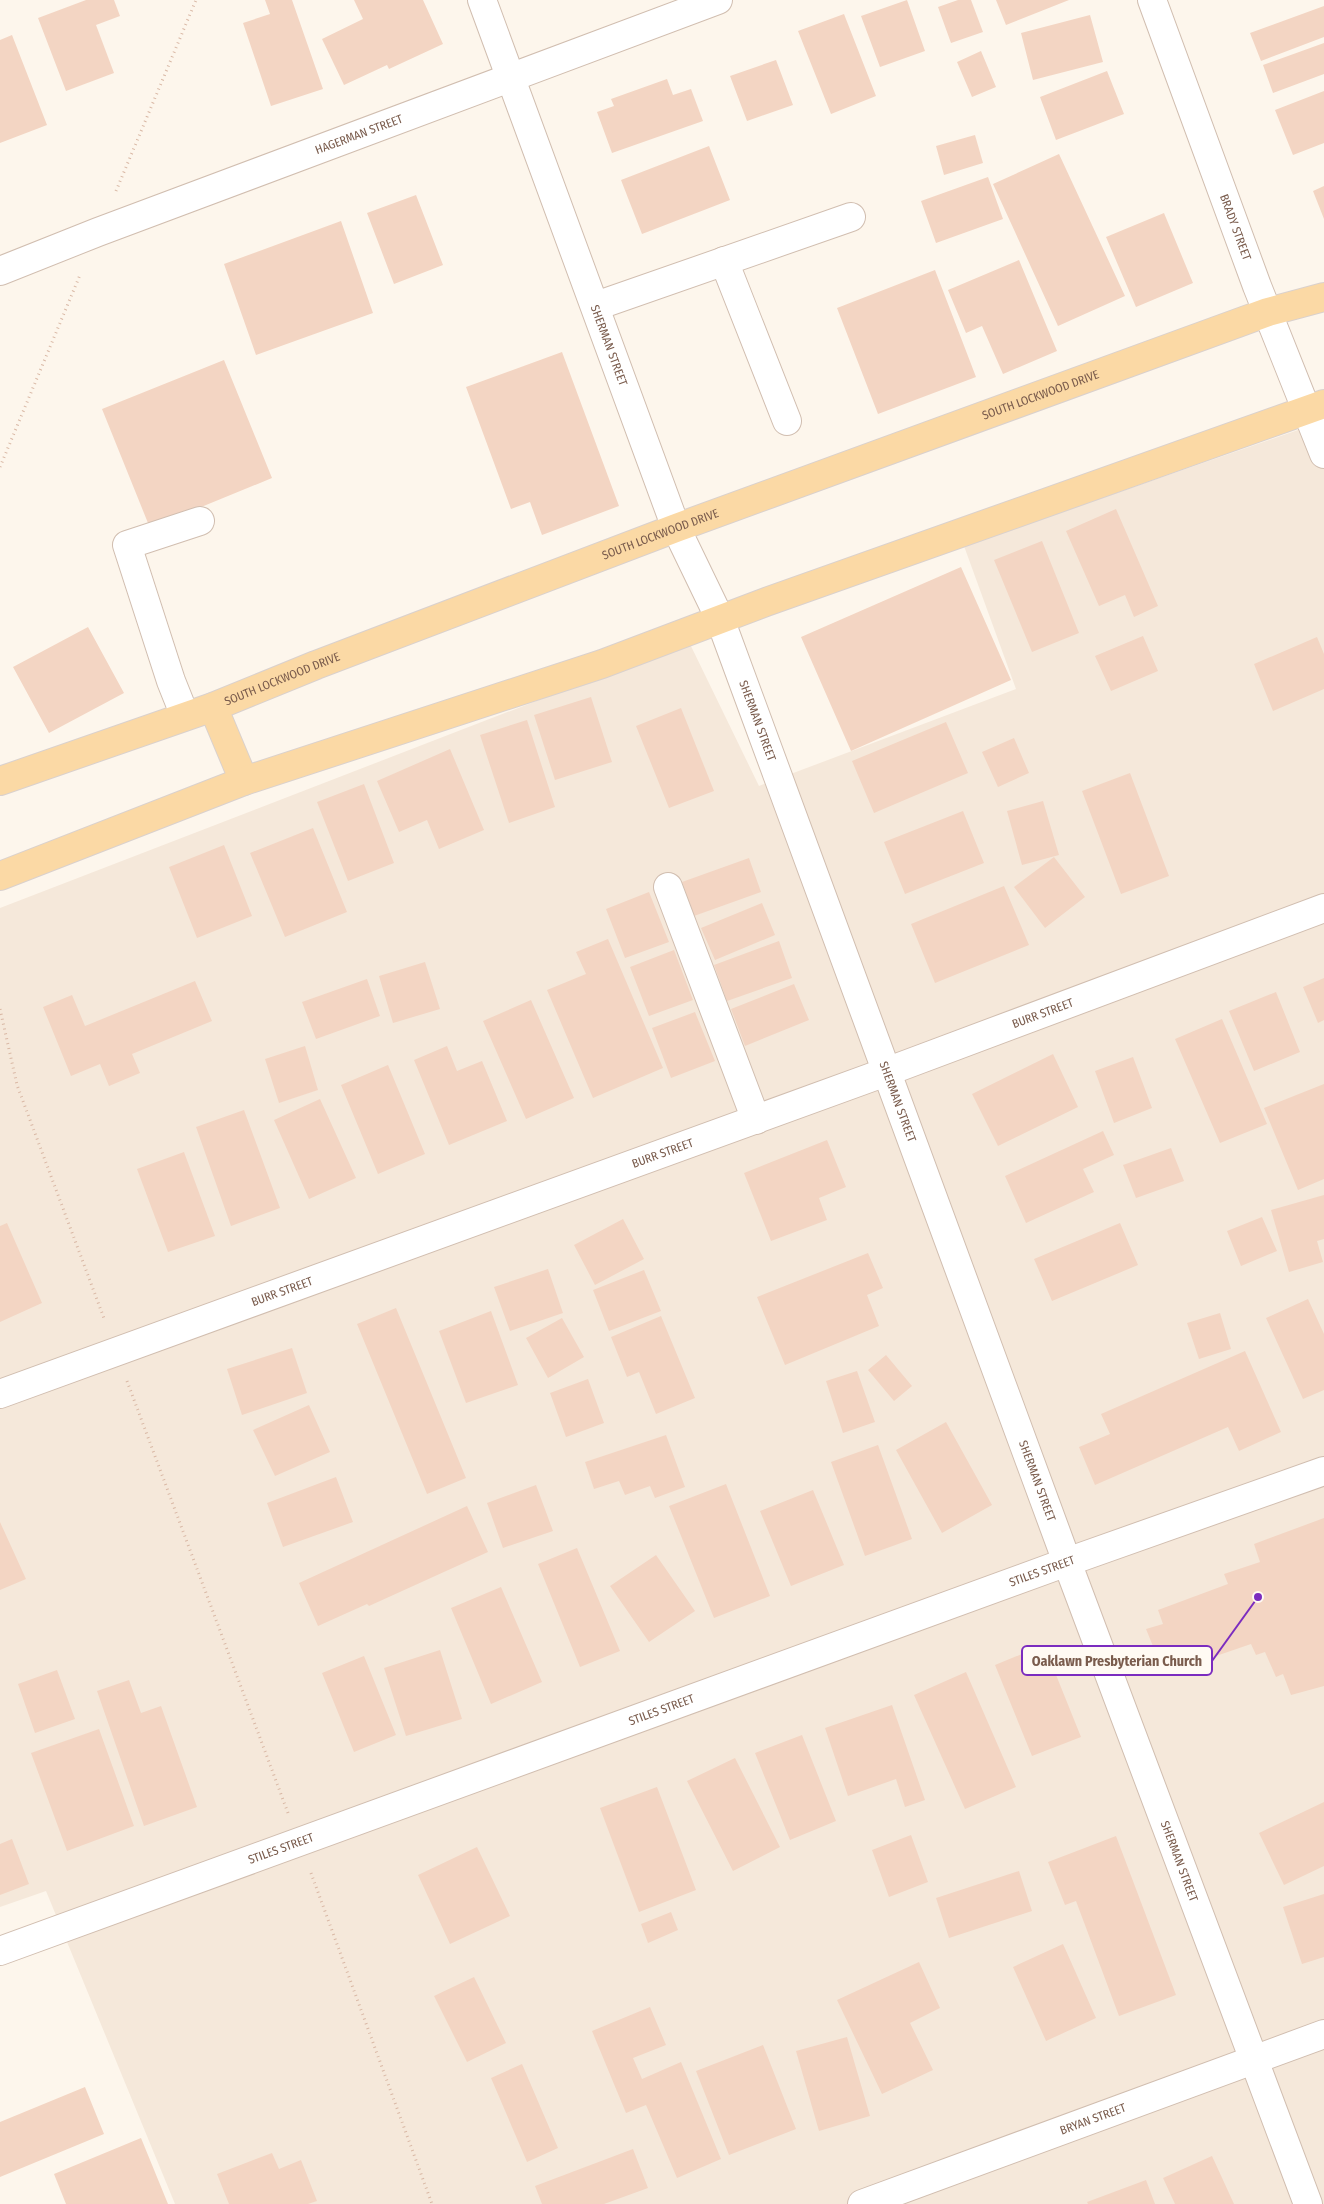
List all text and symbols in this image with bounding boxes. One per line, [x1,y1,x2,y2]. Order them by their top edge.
street label: HAGERMAN STREET [313,112,405,157]
street label: BRADY STREET [1217,192,1254,263]
street label: SHERMAN STREET [588,303,630,388]
street label: SOUTH LOCKWOOD DRIVE [980,367,1101,423]
street label: SOUTH LOCKWOOD DRIVE [600,506,721,562]
street label: SOUTH LOCKWOOD DRIVE [222,649,342,709]
street label: SHERMAN STREET [736,678,779,763]
street label: BURR STREET [1010,995,1076,1031]
street label: SHERMAN STREET [876,1059,919,1145]
street label: BURR STREET [630,1135,696,1171]
street label: BURR STREET [249,1274,315,1309]
street label: SHERMAN STREET [1016,1439,1059,1524]
street label: STILES STREET [1007,1553,1077,1589]
callout: Oaklawn Presbyterian Church [1022,1646,1212,1675]
text: Oaklawn Presbyterian Church [1032,1653,1202,1670]
street label: STILES STREET [627,1691,696,1728]
street label: SHERMAN STREET [1158,1819,1201,1904]
street label: STILES STREET [246,1830,316,1867]
street label: BRYAN STREET [1058,2100,1128,2138]

